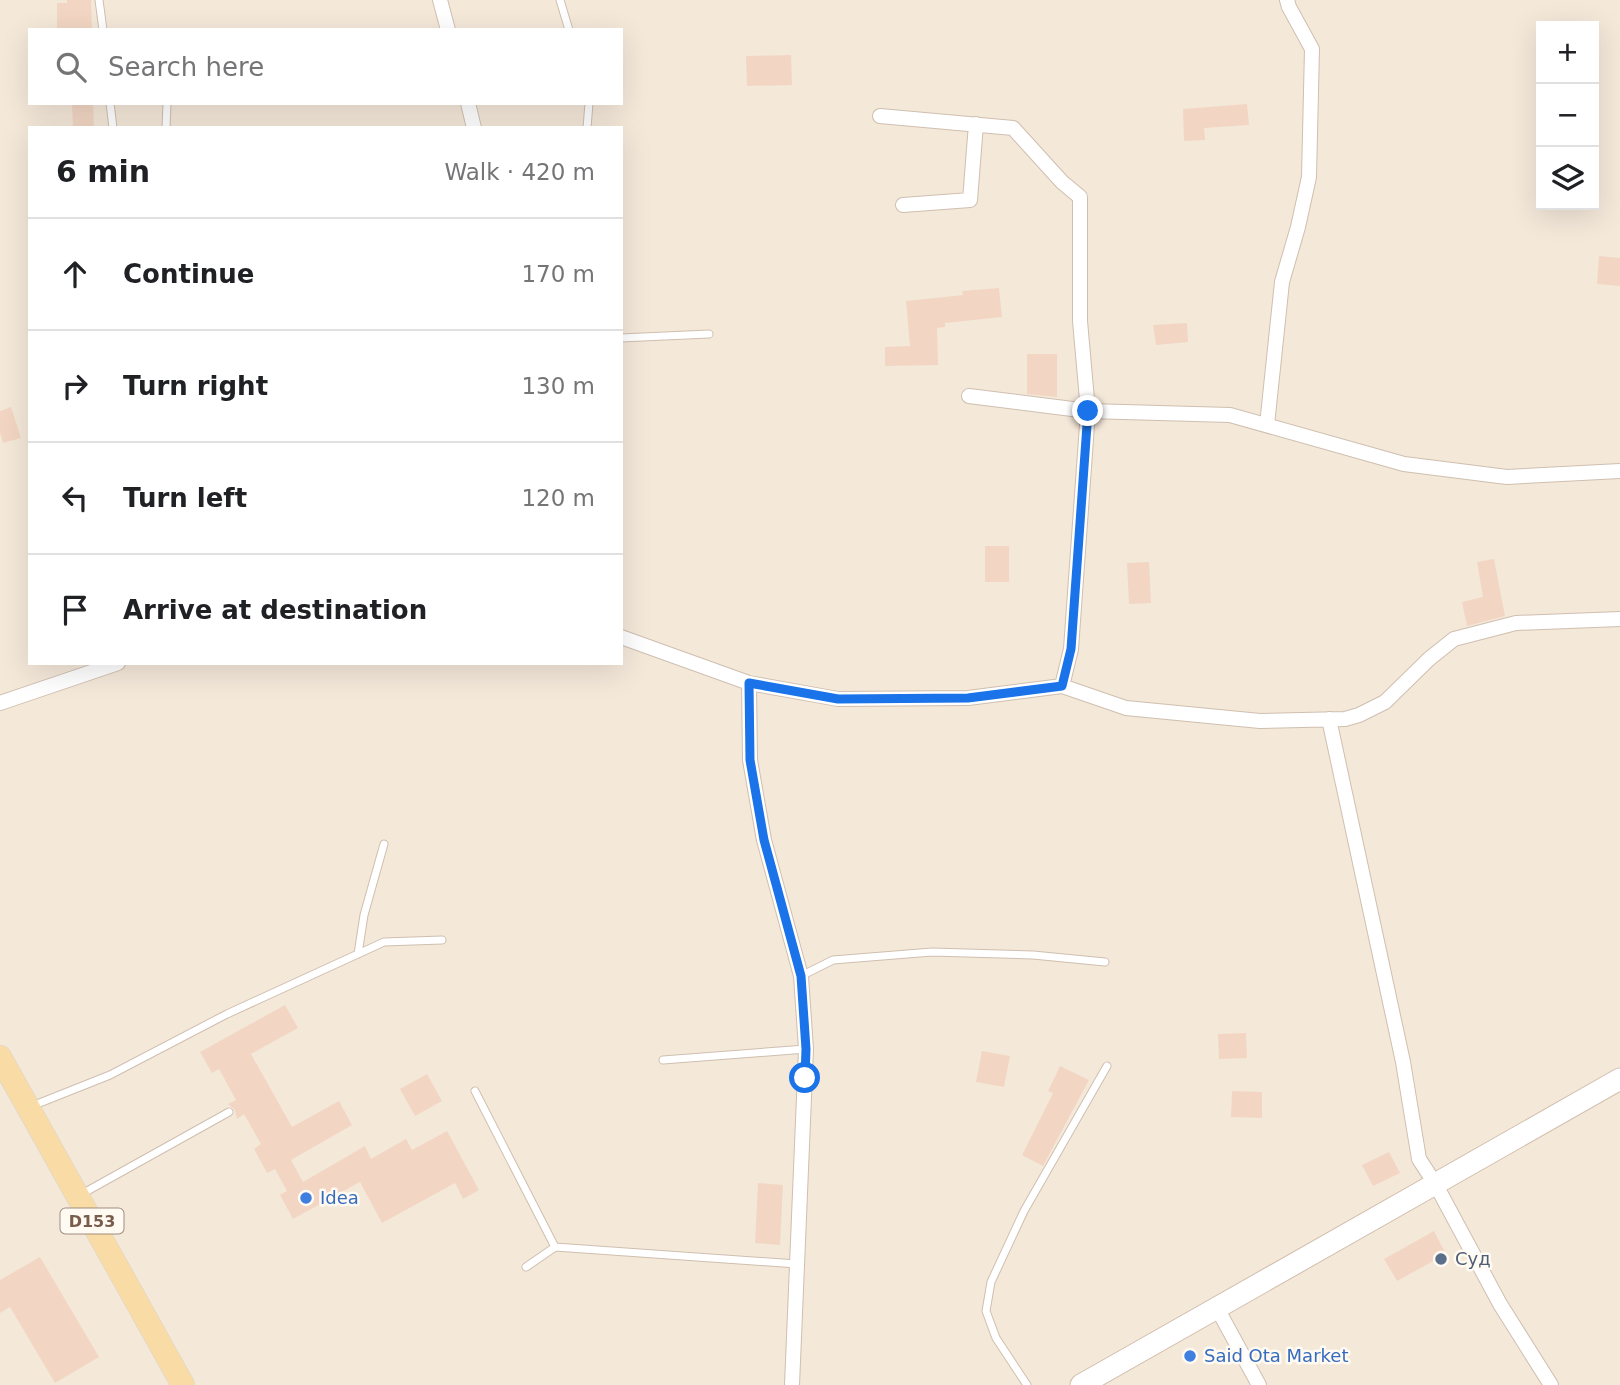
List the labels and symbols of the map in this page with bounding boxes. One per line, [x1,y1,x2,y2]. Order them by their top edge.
route end [1072,395,1103,426]
route start [789,1062,820,1093]
place label: Idea [320,1187,359,1208]
marker: Idea [298,1190,314,1206]
road number: D153 [60,1208,124,1233]
place label: Суд [1455,1248,1491,1269]
marker: Суд [1433,1251,1449,1267]
place label: Said Ota Market [1204,1345,1348,1366]
marker: Said Ota Market [1182,1348,1198,1364]

